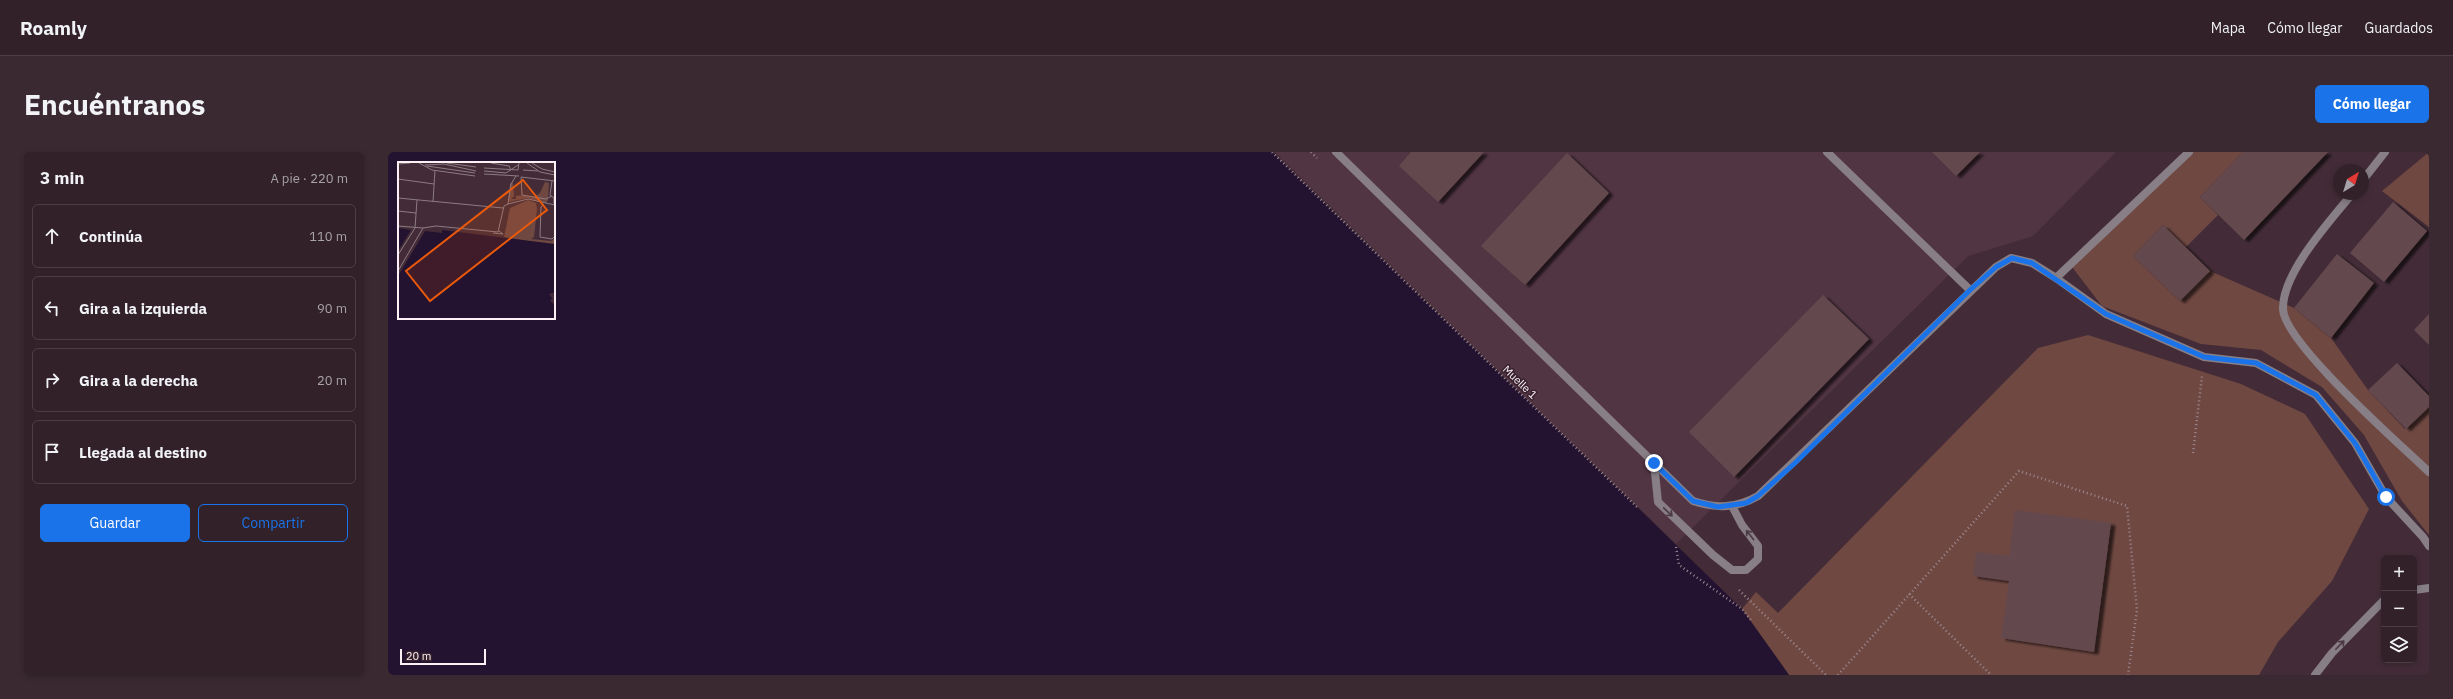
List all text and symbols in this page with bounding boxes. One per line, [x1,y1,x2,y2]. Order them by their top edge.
text: Roamly [20,16,87,40]
text: Mapa [2211,19,2245,37]
text: Cómo llegar [2267,19,2342,37]
text: Guardados [2364,19,2433,37]
button: Cómo llegar [2315,85,2429,123]
text: Encuéntranos [24,86,205,123]
inset map [398,162,555,319]
north arrow [2333,164,2369,200]
text: 3 min [40,167,84,189]
text: A pie · 220 m [270,170,348,187]
icon: ahead [41,225,63,247]
text: Continúa [79,227,143,246]
text: 110 m [309,228,347,245]
icon: left [41,297,63,319]
text: Gira a la izquierda [79,299,207,318]
text: 90 m [317,300,347,317]
street label: Muelle 1 [1500,362,1540,402]
icon: right [41,369,63,391]
text: Gira a la derecha [79,371,198,390]
text: 20 m [317,372,347,389]
icon: arrive [41,441,63,463]
text: Llegada al destino [79,443,207,462]
route end [1645,454,1663,472]
route start [2377,488,2395,506]
button: Guardar [40,504,190,542]
button: Compartir [198,504,348,542]
one-way arrow [1663,507,1673,516]
one-way arrow [1745,530,1754,541]
map controls [2381,555,2417,663]
button: + [2381,555,2417,591]
button: − [2381,591,2417,627]
button: layers [2381,627,2417,663]
one-way arrow [2335,640,2345,650]
scale bar [400,647,486,666]
text: 20 m [406,649,431,663]

